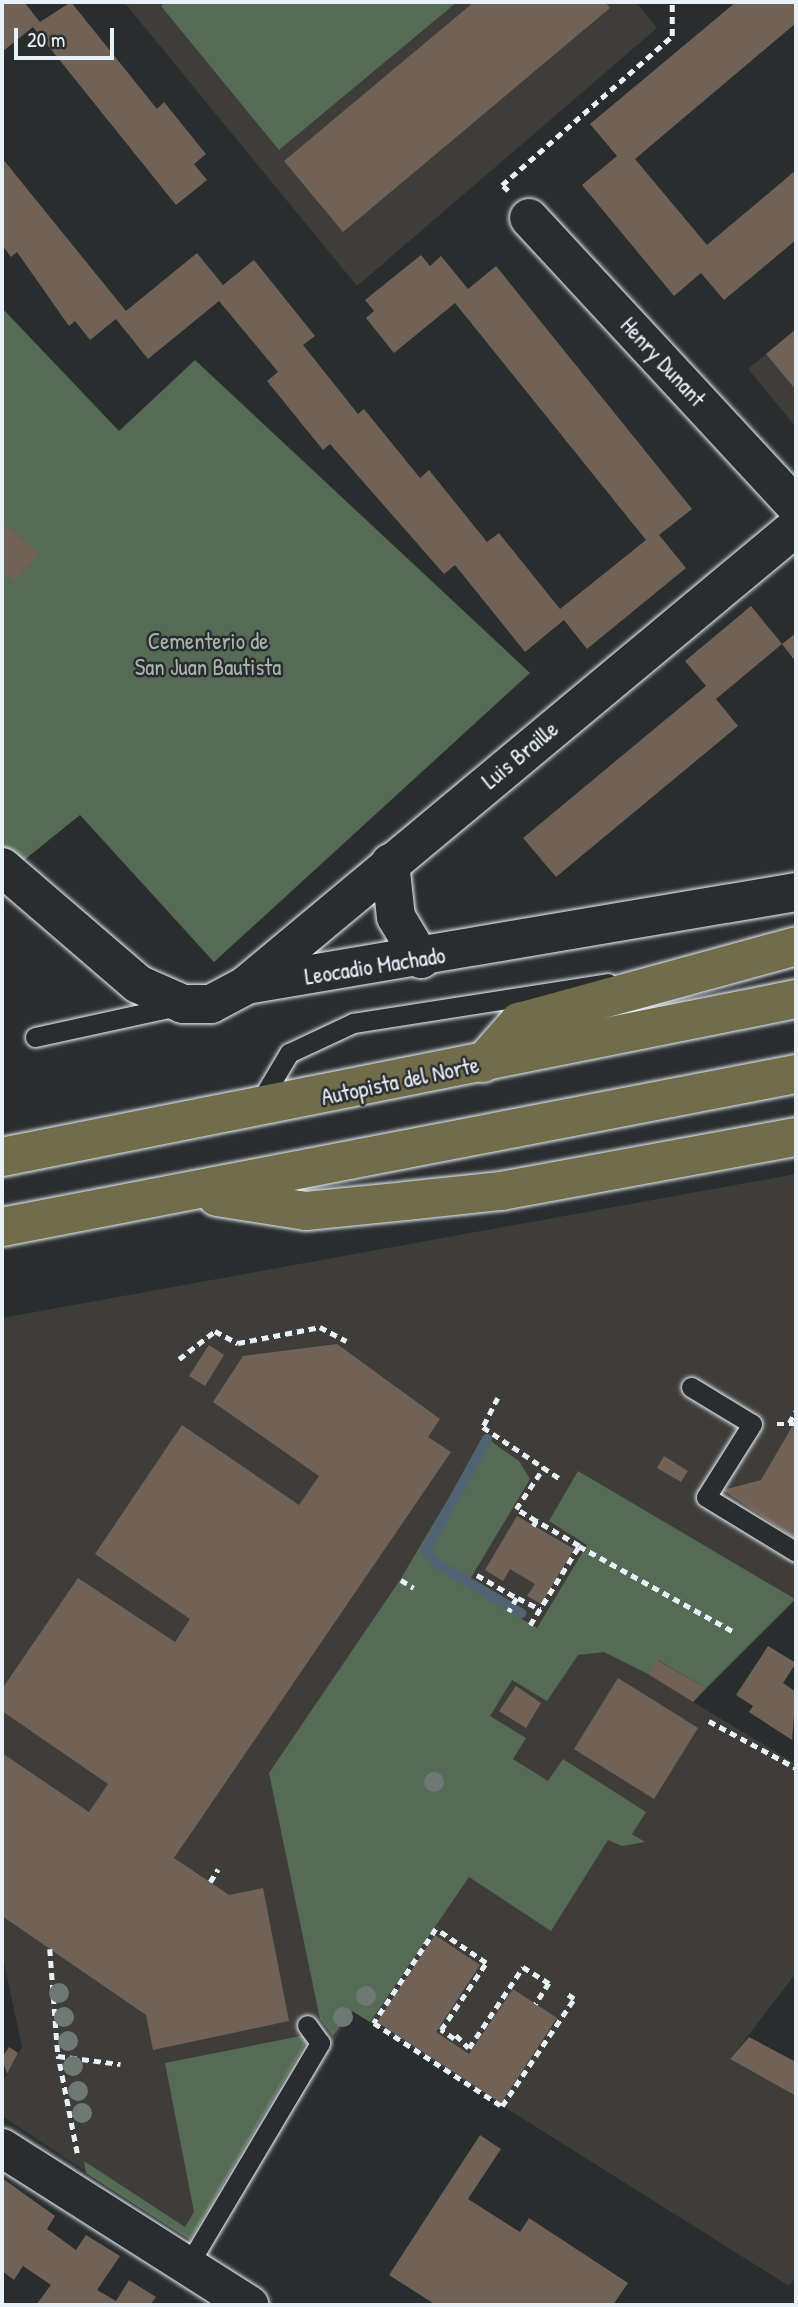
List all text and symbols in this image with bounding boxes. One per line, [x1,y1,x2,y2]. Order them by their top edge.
scale bar [18,14,117,58]
text: 20 m [27,25,65,54]
street label: Henry Dunant [615,312,711,412]
park label: Cementerio de San Juan Bautista [135,627,281,681]
street label: Luis Braille [476,715,564,795]
street label: Leocadio Machado [303,941,447,991]
street label: Autopista del Norte [319,1051,481,1111]

